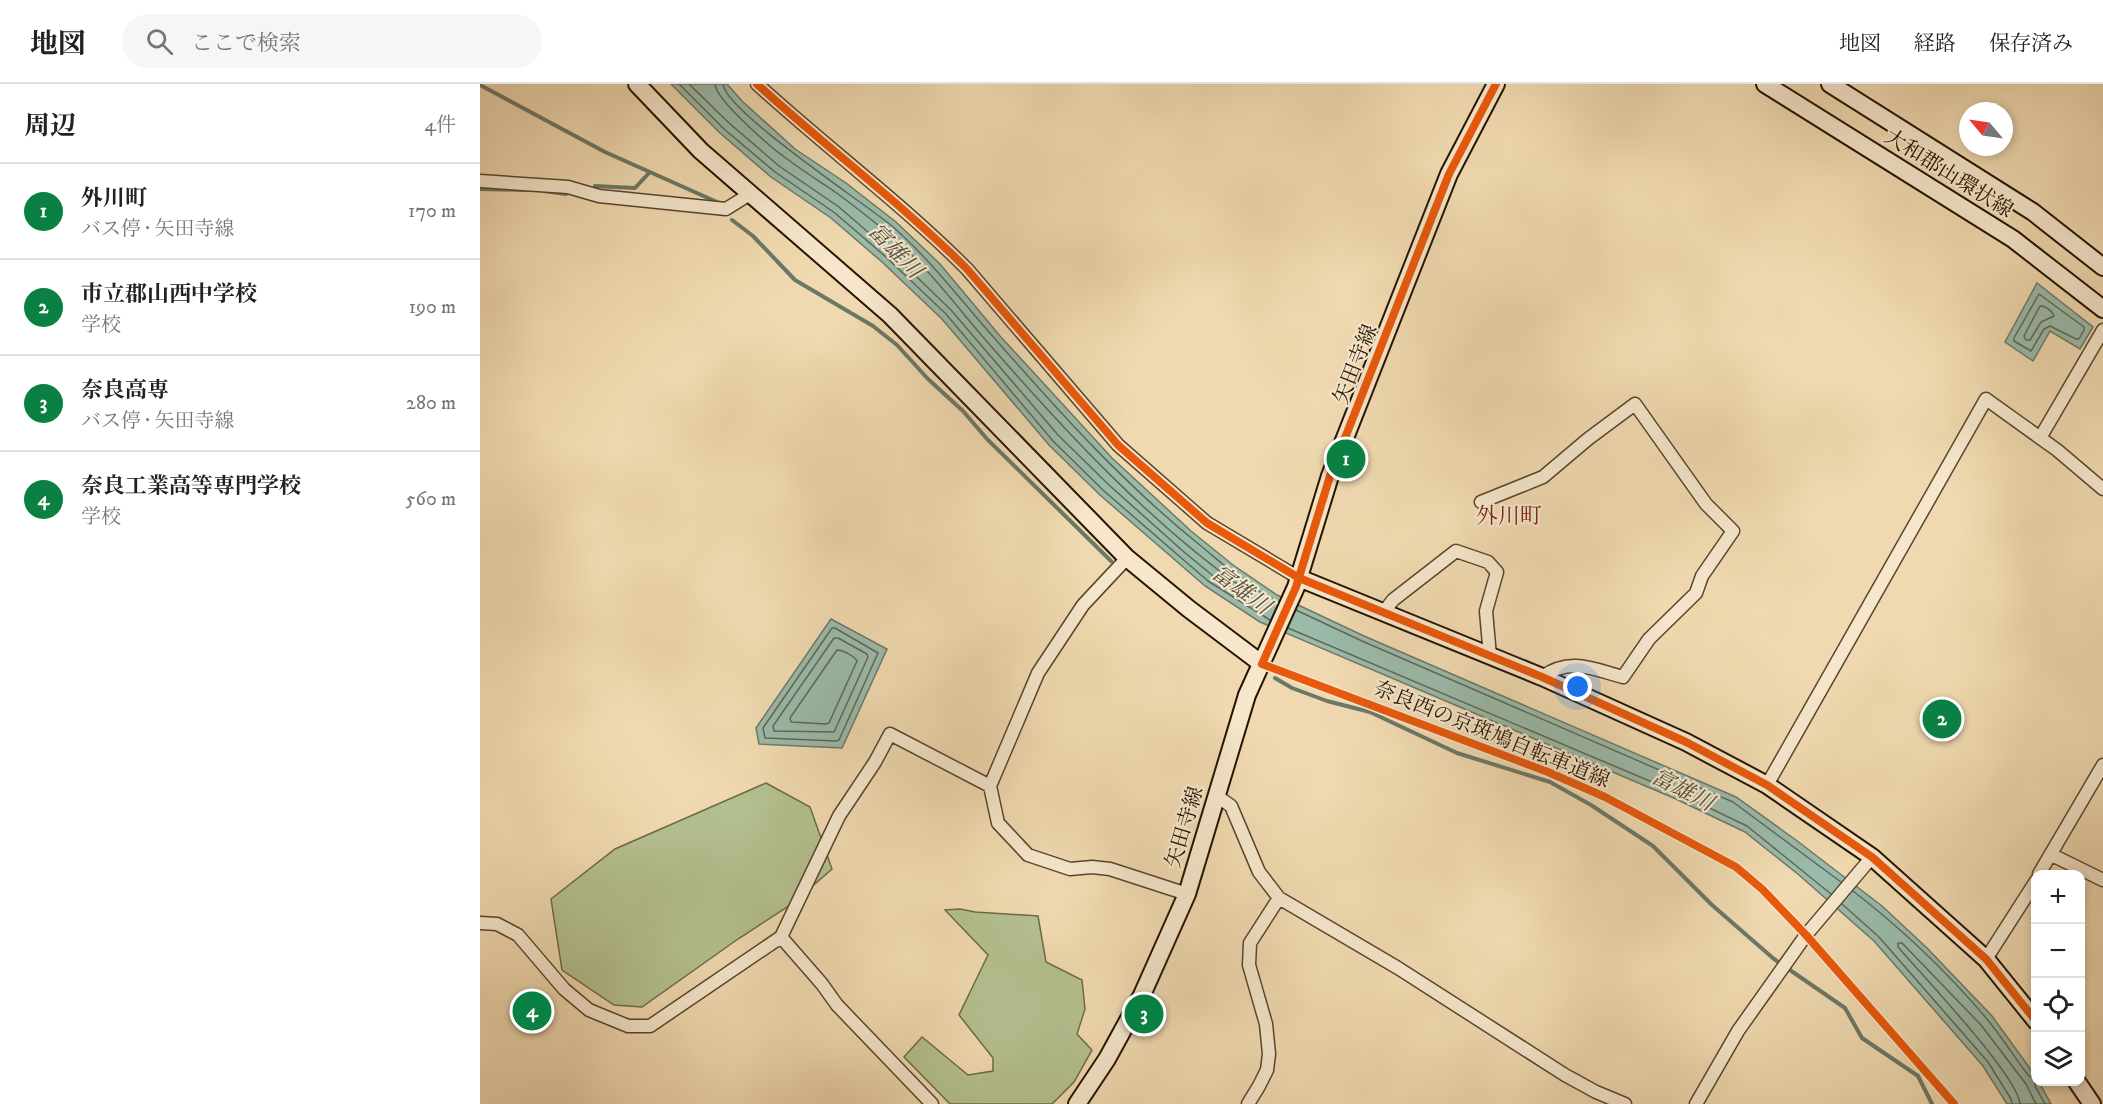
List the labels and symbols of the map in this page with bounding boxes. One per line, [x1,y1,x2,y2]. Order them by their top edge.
north arrow [1959,102,2013,156]
street label: 大和郡山環状線 [1879,124,2018,224]
water label: 富雄川 [862,218,929,286]
street label: 矢田寺線 [1328,321,1384,408]
pin: 1 [1326,436,1366,482]
district label: 外川町 [1476,503,1542,530]
water label: 富雄川 [1206,560,1277,622]
your location [1563,672,1592,701]
street label: 奈良西の京斑鳩自転車道線 [1370,676,1613,794]
pin: 2 [1922,696,1962,742]
water label: 富雄川 [1647,763,1720,818]
street label: 矢田寺線 [1160,783,1210,871]
pin: 4 [512,988,552,1034]
pin: 3 [1124,992,1164,1036]

